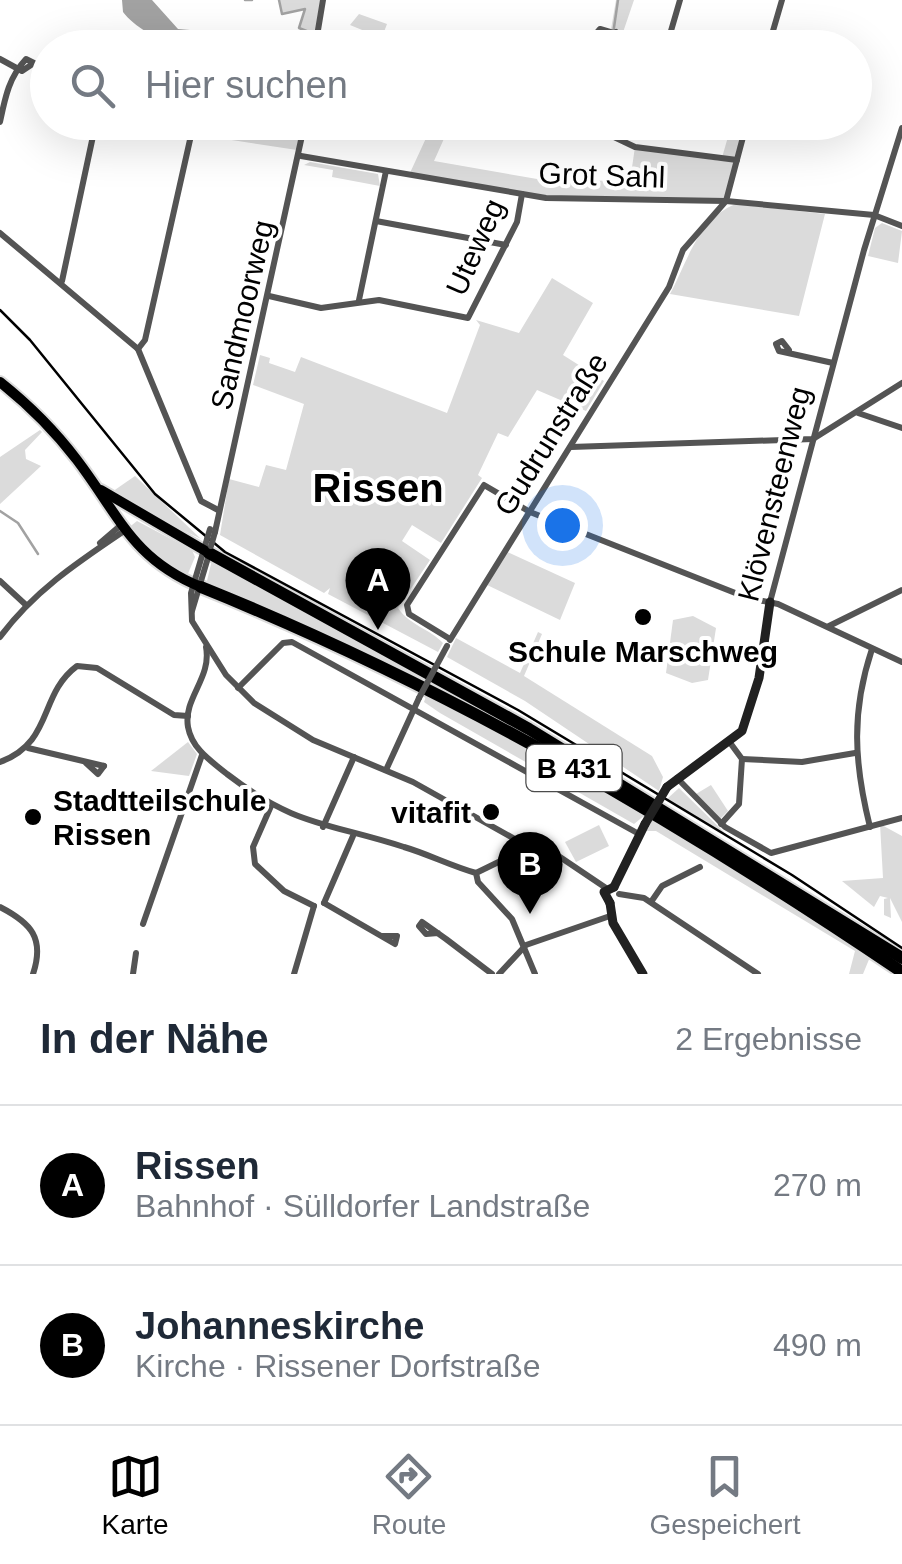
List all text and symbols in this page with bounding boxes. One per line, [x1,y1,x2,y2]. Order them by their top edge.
search box [30,30,872,140]
icon: search [65,58,120,113]
text: Hier suchen [145,64,348,106]
street label: Grot Sahl [538,156,666,194]
street label: Uteweg [439,194,511,300]
street label: Sandmoorweg [204,217,280,413]
street label: Gudrunstraße [488,347,614,521]
street label: Klövensteenweg [731,383,817,605]
district label: Rissen [312,466,444,510]
your location [537,500,588,551]
pin: A [346,548,410,630]
marker: Schule Marschweg [632,606,654,628]
place label: Schule Marschweg [508,635,778,668]
road number: B 431 [526,745,622,791]
place label: Stadtteilschule Rissen [53,784,266,851]
place label: vitafit [391,796,471,829]
marker: vitafit [480,801,502,823]
marker: Stadtteilschule Rissen [22,806,44,828]
pin: B [498,832,562,914]
text: In der Nähe [40,1015,269,1062]
text: 2 Ergebnisse [675,1021,862,1057]
text: Rissen [135,1145,260,1187]
text: A [61,1167,84,1203]
text: 270 m [773,1167,862,1203]
text: Bahnhof · Sülldorfer Landstraße [135,1188,590,1224]
text: Johanneskirche [135,1305,424,1347]
text: B [61,1327,84,1363]
text: 490 m [773,1327,862,1363]
text: Kirche · Rissener Dorfstraße [135,1348,540,1384]
tab: Karte [102,1449,169,1541]
tab: Route [372,1449,446,1541]
tab: Gespeichert [649,1449,800,1541]

